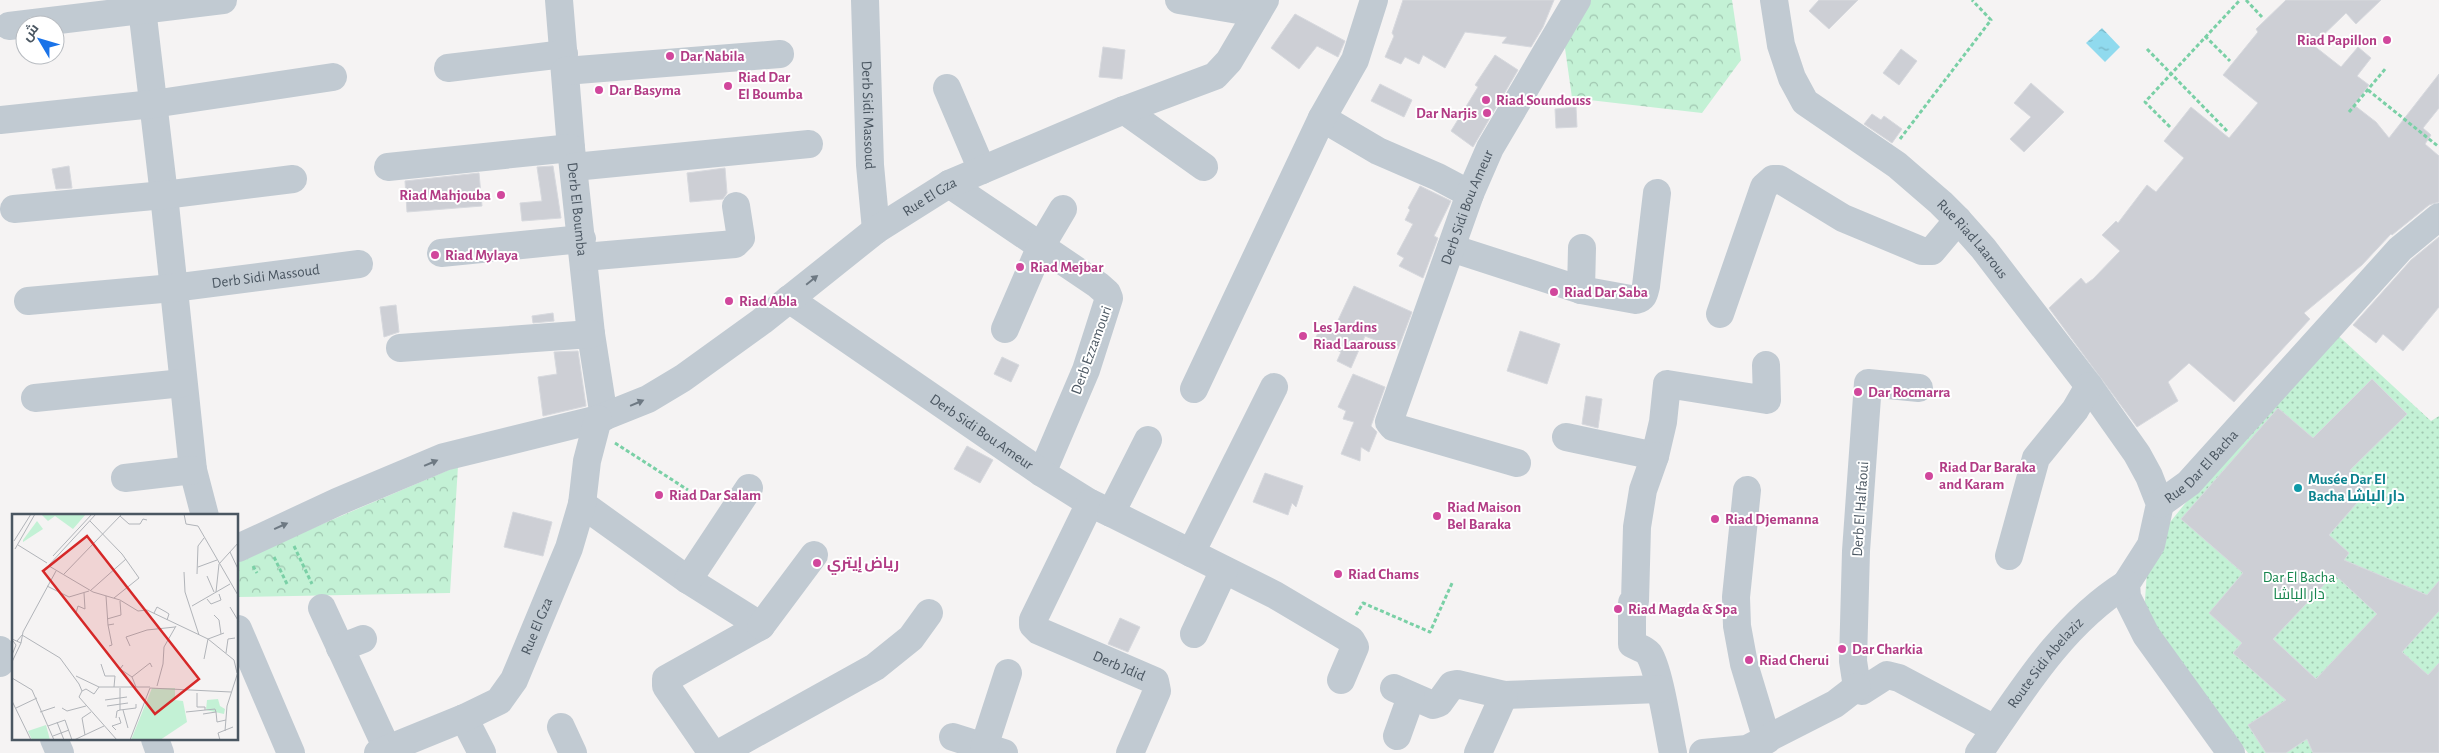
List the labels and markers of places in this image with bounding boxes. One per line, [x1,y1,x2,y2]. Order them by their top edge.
place label: Riad Papillon [2297,33,2377,48]
marker: Riad Papillon [2381,34,2393,46]
place label: Dar Nabila [680,49,745,64]
marker: Dar Nabila [664,50,676,62]
place label: Riad Dar El Boumba [738,70,803,102]
marker: Riad Dar El Boumba [722,80,734,92]
place label: Dar Basyma [609,83,681,98]
marker: Dar Basyma [593,84,605,96]
place label: Riad Soundouss [1496,93,1591,108]
marker: Riad Soundouss [1480,94,1492,106]
place label: Dar Narjis [1416,106,1477,121]
marker: Dar Narjis [1481,107,1493,119]
place label: Riad Mahjouba [399,188,491,203]
marker: Riad Mahjouba [495,189,507,201]
place label: Riad Mylaya [445,248,518,263]
marker: Riad Mylaya [429,249,441,261]
place label: Riad Mejbar [1030,260,1104,275]
marker: Riad Mejbar [1014,261,1026,273]
place label: Riad Dar Saba [1564,285,1648,300]
marker: Riad Dar Saba [1548,286,1560,298]
place label: Riad Abla [739,294,797,309]
marker: Riad Abla [723,295,735,307]
place label: Les Jardins Riad Laarouss [1313,320,1396,352]
marker: Les Jardins Riad Laarouss [1297,330,1309,342]
place label: Dar Rocmarra [1868,385,1951,400]
marker: Dar Rocmarra [1852,386,1864,398]
place label: Riad Dar Baraka and Karam [1939,460,2036,492]
marker: Riad Dar Baraka and Karam [1923,470,1935,482]
place label: Musée Dar El Bacha دار الباشا [2308,472,2405,505]
marker: Musée Dar El Bacha دار الباشا [2292,482,2304,494]
place label: Riad Dar Salam [669,488,761,503]
marker: Riad Dar Salam [653,489,665,501]
place label: Riad Maison Bel Baraka [1447,500,1521,532]
marker: Riad Maison Bel Baraka [1431,510,1443,522]
place label: Riad Djemanna [1725,512,1819,527]
marker: Riad Djemanna [1709,513,1721,525]
place label: رياض إيتري [827,556,899,575]
marker: رياض إيتري [811,557,823,569]
place label: Riad Chams [1348,567,1419,582]
marker: Riad Chams [1332,568,1344,580]
place label: Riad Magda & Spa [1628,602,1737,617]
marker: Riad Magda & Spa [1612,603,1624,615]
place label: Dar Charkia [1852,642,1923,657]
marker: Dar Charkia [1836,643,1848,655]
place label: Riad Cherui [1759,653,1829,668]
marker: Riad Cherui [1743,654,1755,666]

